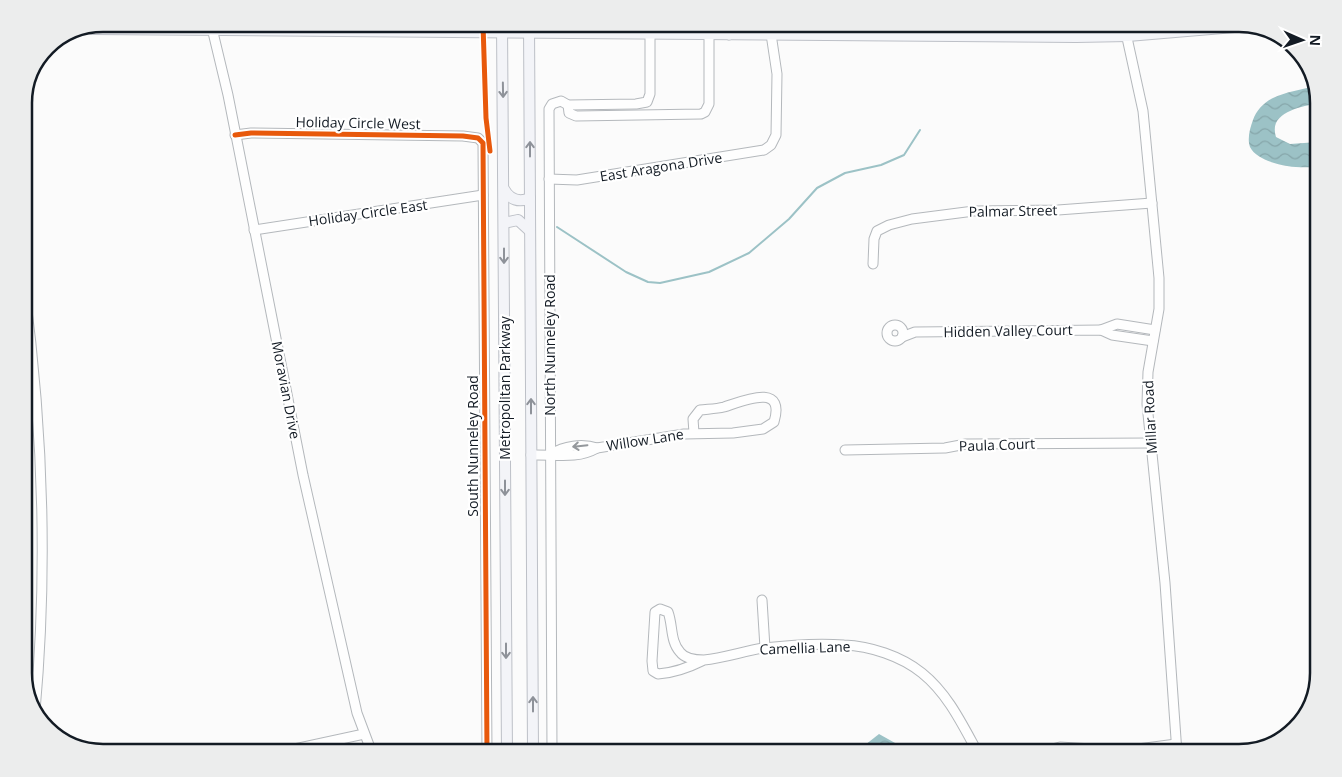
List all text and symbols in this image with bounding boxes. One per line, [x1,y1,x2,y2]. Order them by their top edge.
north arrow [1277,15,1327,65]
text: N [1306,34,1325,46]
one-way arrow [498,82,508,98]
street label: Holiday Circle West [295,112,421,133]
one-way arrow [525,141,535,158]
street label: East Aragona Drive [598,147,724,186]
street label: Holiday Circle East [307,195,429,230]
street label: Palmar Street [968,200,1058,221]
one-way arrow [499,247,509,263]
street label: North Nunneley Road [540,274,559,416]
street label: Metropolitan Parkway [495,315,514,460]
street label: Hidden Valley Court [943,320,1073,341]
street label: Moravian Drive [268,339,305,441]
street label: South Nunneley Road [463,375,482,517]
street label: Millar Road [1138,380,1161,454]
one-way arrow [526,399,536,415]
street label: Willow Lane [605,424,685,455]
street label: Paula Court [959,434,1035,455]
one-way arrow [572,441,588,451]
one-way arrow [500,480,510,496]
street label: Camellia Lane [759,636,851,659]
one-way arrow [501,642,511,658]
one-way arrow [528,697,538,713]

